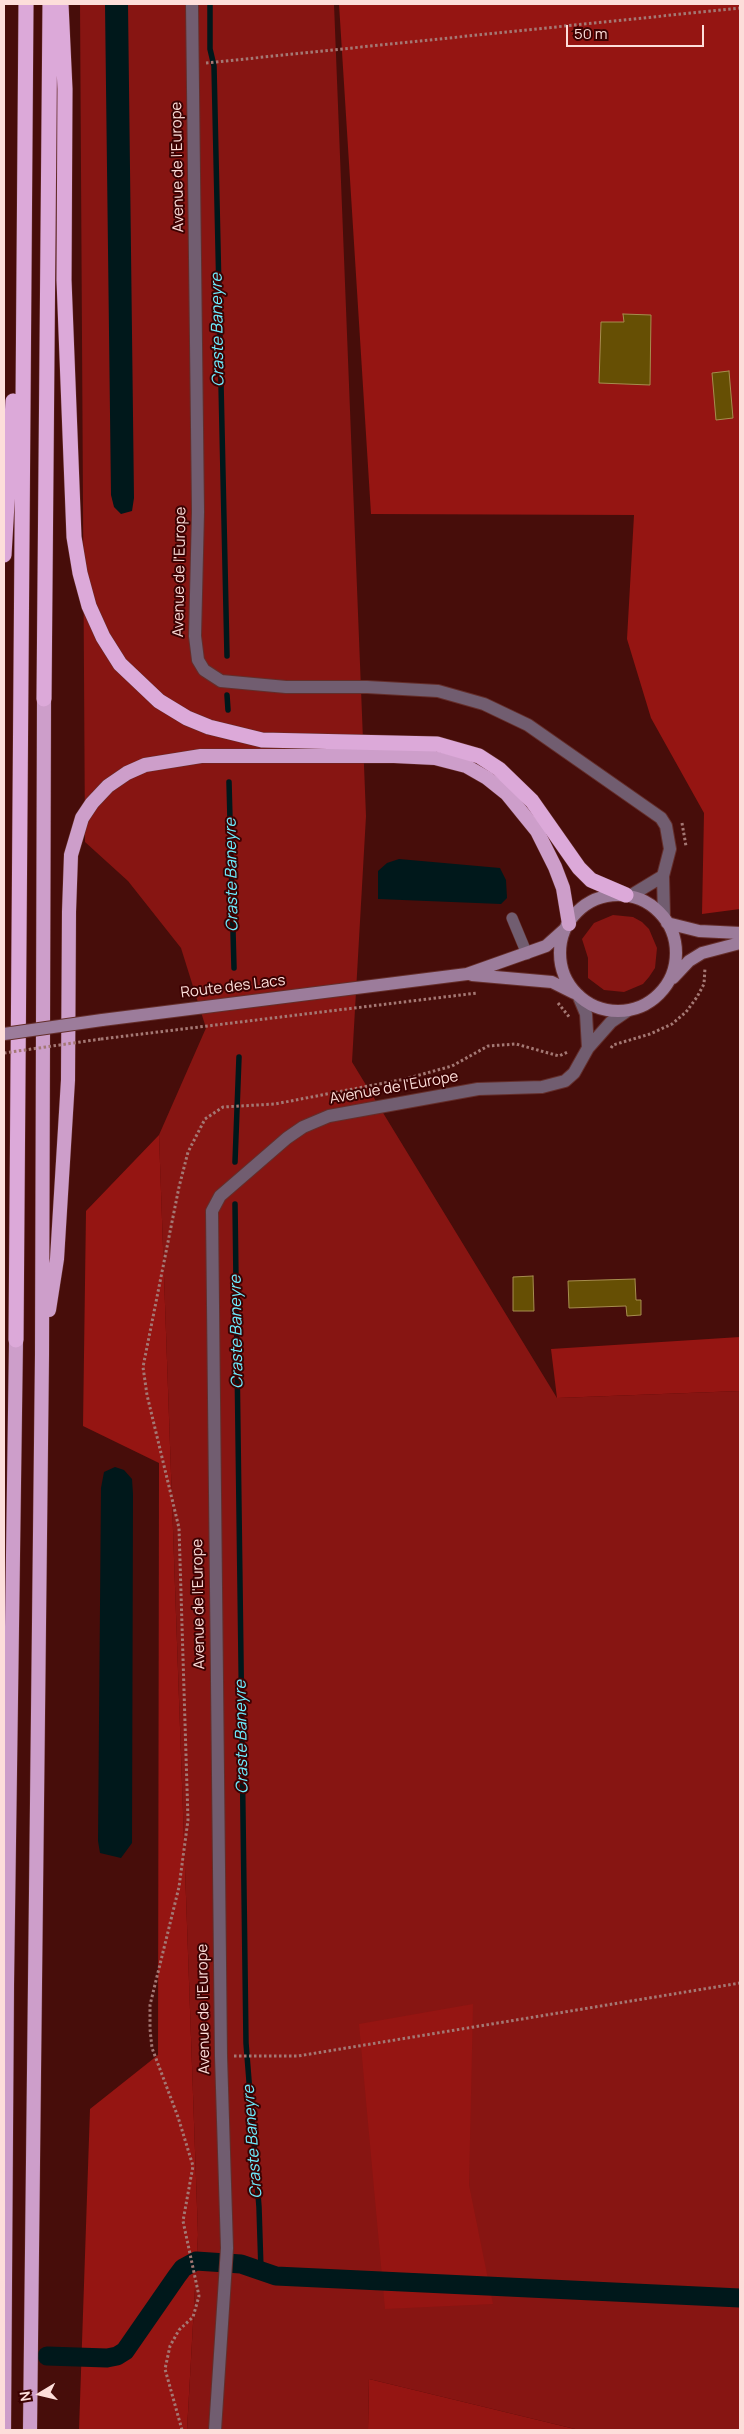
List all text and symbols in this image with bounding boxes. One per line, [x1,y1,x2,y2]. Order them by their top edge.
scale bar [569,15,706,47]
text: 50 m [574,23,608,44]
street label: Avenue de l'Europe [168,102,188,232]
water label: Craste Baneyre [207,273,229,387]
street label: Avenue de l'Europe [170,507,190,637]
water label: Craste Baneyre [221,818,243,932]
street label: Route des Lacs [180,972,286,1002]
street label: Avenue de l'Europe [328,1068,460,1108]
water label: Craste Baneyre [226,1275,248,1389]
street label: Avenue de l'Europe [189,1539,209,1669]
water label: Craste Baneyre [231,1680,253,1794]
street label: Avenue de l'Europe [194,1944,214,2074]
water label: Craste Baneyre [239,2085,267,2199]
north arrow [15,2369,65,2419]
text: N [15,2390,35,2403]

